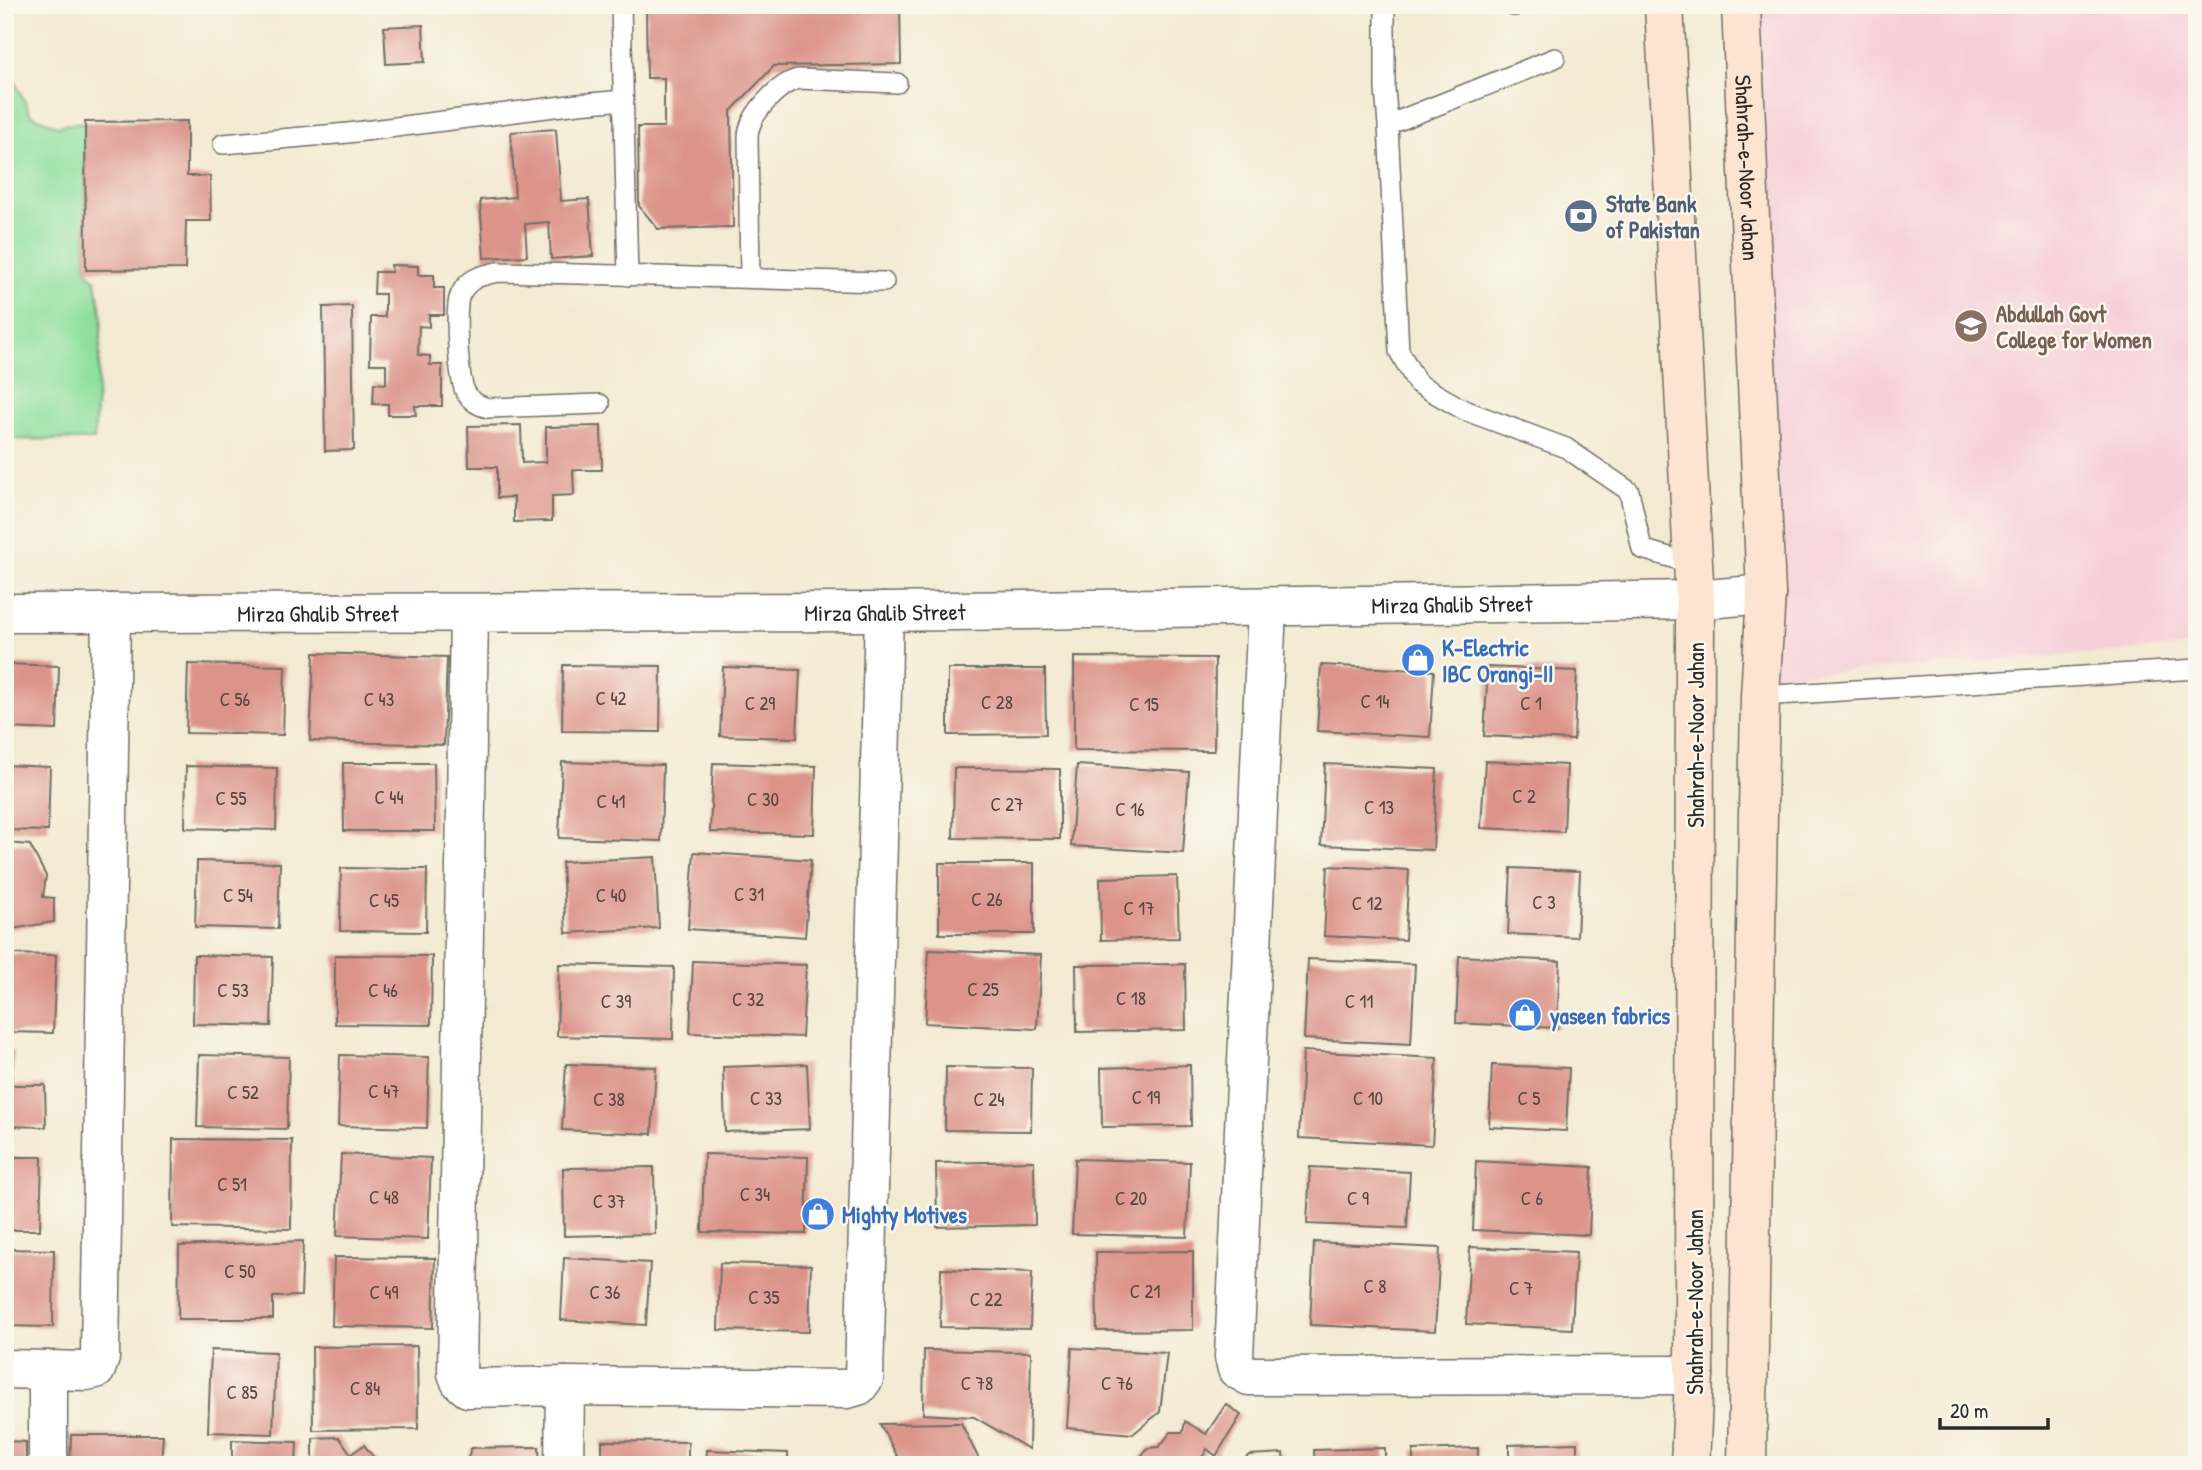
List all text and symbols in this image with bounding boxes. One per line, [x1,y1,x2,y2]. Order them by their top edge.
street label: Shahrah-e-Noor Jahan [1728,74,1767,261]
place label: State Bank of Pakistan [1606,188,1700,245]
bank icon: State Bank of Pakistan [1562,197,1600,235]
place label: Abdullah Govt College for Women [1996,298,2152,356]
school or university icon: Abdullah Govt College for Women [1952,307,1990,345]
street label: Mirza Ghalib Street [1371,587,1534,620]
street label: Mirza Ghalib Street [804,595,967,628]
street label: Mirza Ghalib Street [237,597,400,628]
place label: K-Electric IBC Orangi-II [1442,632,1554,690]
shop icon: K-Electric IBC Orangi-II [1399,641,1437,679]
street label: Shahrah-e-Noor Jahan [1680,642,1711,828]
house number: C 42 [596,685,627,711]
house number: C 56 [220,686,250,712]
house number: C 43 [364,686,394,712]
house number: C 14 [1361,688,1389,714]
house number: C 28 [981,689,1013,715]
house number: C 29 [745,690,775,716]
house number: C 1 [1520,690,1542,716]
house number: C 15 [1129,691,1159,717]
house number: C 2 [1512,783,1536,809]
house number: C 44 [374,784,404,810]
house number: C 55 [216,785,246,811]
house number: C 30 [747,786,779,812]
house number: C 41 [597,788,626,814]
house number: C 27 [990,791,1024,817]
house number: C 13 [1364,794,1394,820]
house number: C 16 [1115,796,1145,822]
house number: C 31 [734,881,764,907]
house number: C 54 [223,882,253,908]
house number: C 40 [596,882,626,908]
house number: C 26 [971,886,1003,912]
house number: C 45 [369,887,399,913]
house number: C 3 [1532,889,1556,915]
house number: C 12 [1352,890,1382,916]
house number: C 17 [1123,895,1155,921]
house number: C 25 [967,976,999,1002]
house number: C 53 [217,977,249,1003]
house number: C 46 [368,977,398,1003]
house number: C 18 [1116,985,1146,1011]
house number: C 32 [732,986,764,1012]
house number: C 39 [601,988,631,1014]
house number: C 11 [1345,988,1373,1014]
shop icon: yaseen fabrics [1506,996,1544,1034]
place label: yaseen fabrics [1549,1000,1670,1032]
house number: C 47 [368,1078,400,1104]
house number: C 52 [227,1079,259,1105]
house number: C 19 [1132,1084,1160,1110]
house number: C 33 [750,1085,782,1111]
house number: C 10 [1353,1085,1383,1111]
house number: C 5 [1518,1085,1540,1111]
house number: C 38 [593,1086,625,1112]
house number: C 24 [974,1086,1004,1112]
house number: C 51 [217,1171,247,1197]
house number: C 34 [740,1181,770,1207]
house number: C 48 [369,1184,399,1210]
house number: C 20 [1115,1185,1147,1211]
house number: C 9 [1347,1185,1369,1211]
house number: C 6 [1521,1185,1543,1211]
house number: C 37 [593,1188,625,1214]
shop icon: Mighty Motives [799,1195,837,1233]
place label: Mighty Motives [842,1199,967,1231]
street label: Shahrah-e-Noor Jahan [1679,1209,1710,1395]
house number: C 50 [224,1258,256,1284]
house number: C 8 [1363,1273,1387,1299]
house number: C 7 [1509,1275,1533,1301]
house number: C 21 [1130,1278,1160,1304]
house number: C 49 [370,1279,398,1305]
house number: C 36 [590,1279,620,1305]
house number: C 35 [748,1284,780,1310]
house number: C 22 [970,1286,1002,1312]
house number: C 78 [961,1370,993,1396]
house number: C 76 [1101,1370,1133,1396]
house number: C 84 [350,1375,380,1401]
house number: C 85 [226,1379,258,1405]
scale bar [1940,1386,2048,1430]
text: 20 m [1950,1396,1988,1425]

